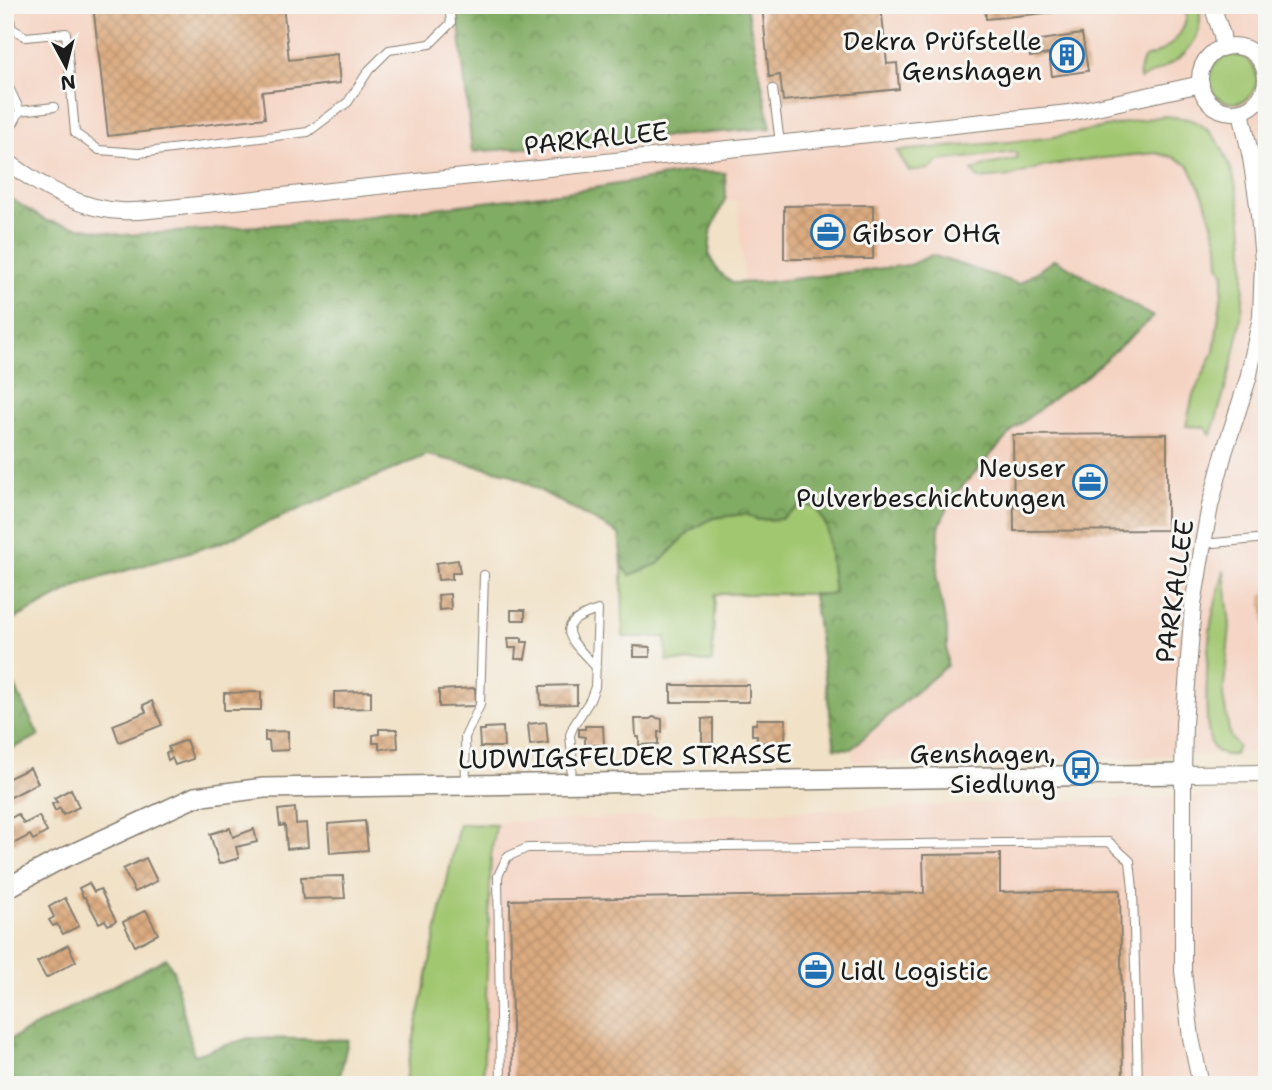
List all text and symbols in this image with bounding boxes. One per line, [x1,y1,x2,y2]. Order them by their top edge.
place label: Dekra Prüfstelle Genshagen [843,23,1042,88]
north arrow [32,32,102,102]
building icon: Dekra Prüfstelle Genshagen [1048,36,1086,74]
text: N [59,69,77,96]
street label: PARKALLEE [522,113,670,163]
office icon: Gibsor OHG [809,213,847,251]
place label: Gibsor OHG [852,215,1000,250]
place label: Neuser Pulverbeschichtungen [796,450,1066,515]
office icon: Neuser Pulverbeschichtungen [1071,463,1109,501]
street label: PARKALLEE [1147,517,1201,665]
street label: LUDWIGSFELDER STRASSE [457,736,793,776]
place label: Genshagen, Siedlung [910,736,1056,801]
bus stop icon: Genshagen, Siedlung [1062,749,1100,787]
office icon: Lidl Logistic [797,951,835,989]
place label: Lidl Logistic [840,953,989,988]

